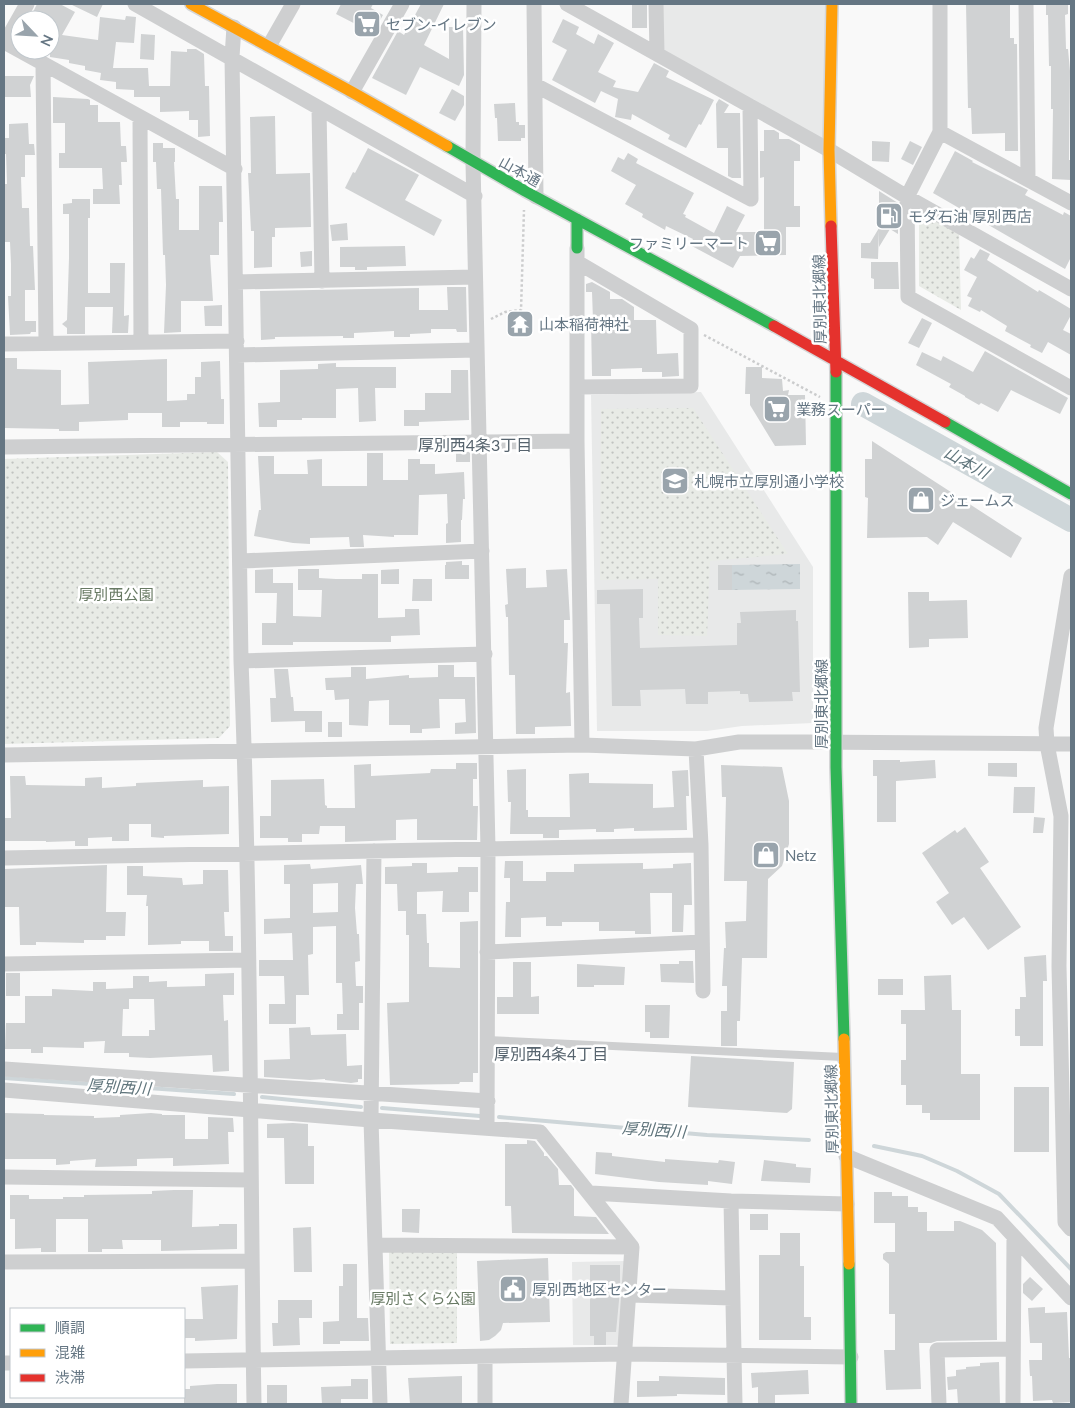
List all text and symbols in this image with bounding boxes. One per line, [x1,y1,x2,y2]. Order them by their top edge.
supermarket icon: セブン-イレブン [352,9,382,39]
north arrow [10,10,60,60]
place label: セブン-イレブン [386,15,497,33]
text: N [37,32,57,49]
street label: 山本通 [496,152,544,190]
fuel station icon: モダ石油 厚別西店 [874,201,904,231]
place label: モダ石油 厚別西店 [908,207,1032,225]
supermarket icon: ファミリーマート [753,228,783,258]
place label: ファミリーマート [629,234,749,252]
street label: 厚別東北郷線 [809,254,829,344]
temple icon: 山本稲荷神社 [505,309,535,339]
place label: 山本稲荷神社 [539,315,629,333]
supermarket icon: 業務スーパー [762,394,792,424]
place label: 業務スーパー [796,400,886,418]
district label: 厚別西4条3丁目 [418,435,532,454]
water label: 山本川 [941,442,994,483]
school or university icon: 札幌市立厚別通小学校 [660,466,690,496]
place label: 札幌市立厚別通小学校 [694,472,844,490]
shop icon: ジェームス [906,485,936,515]
place label: ジェームス [940,491,1015,509]
park label: 厚別西公園 [78,585,154,603]
street label: 厚別東北郷線 [812,659,830,749]
shop icon: Netz [751,840,781,870]
place label: Netz [785,846,816,864]
district label: 厚別西4条4丁目 [494,1044,608,1063]
street label: 厚別東北郷線 [821,1064,841,1154]
water label: 厚別西川 [86,1074,154,1098]
water label: 厚別西川 [621,1117,689,1141]
public building icon: 厚別西地区センター [498,1274,528,1304]
place label: 厚別西地区センター [532,1280,667,1298]
park label: 厚別さくら公園 [370,1289,476,1307]
legend [10,1308,185,1398]
text: 順調 [55,1318,85,1336]
text: 混雑 [55,1343,85,1361]
text: 渋滞 [55,1368,85,1386]

